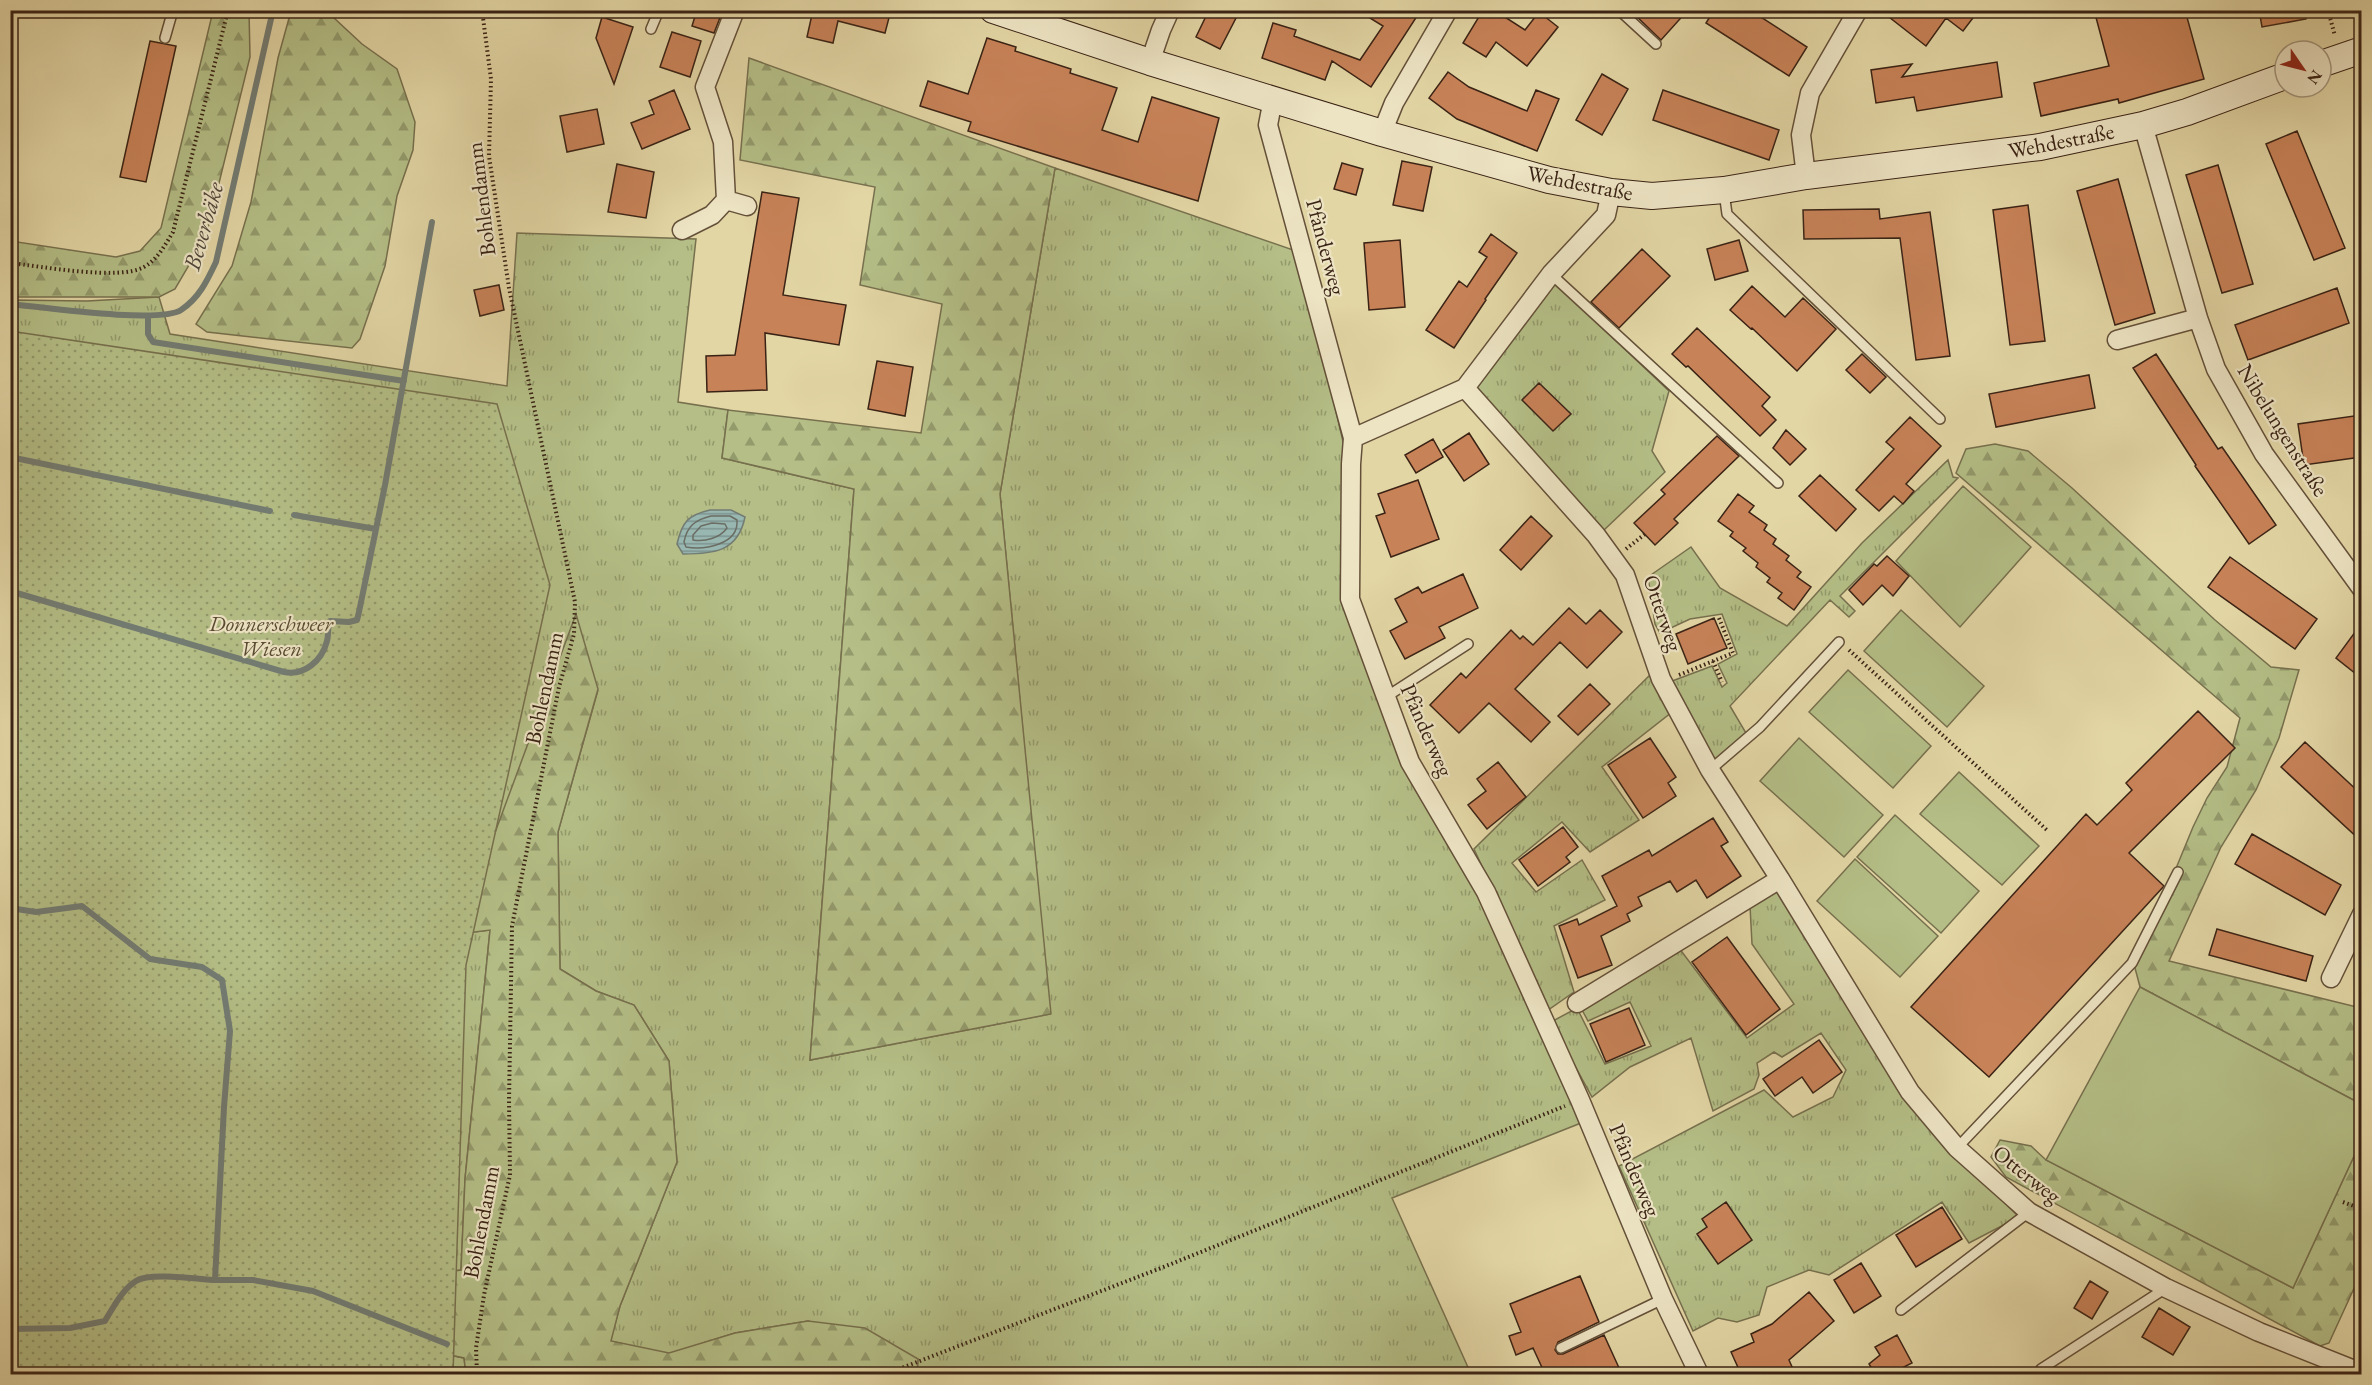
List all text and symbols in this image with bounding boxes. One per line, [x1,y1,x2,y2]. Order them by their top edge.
north arrow [2273,39,2333,99]
text: N [2303,66,2327,89]
street label: Wehdestraße [2006,116,2117,165]
street label: Bohlendamm [460,140,502,258]
street label: Wehdestraße [1525,159,1636,208]
water label: Beverbäke [175,178,231,275]
street label: Pfänderweg [1299,196,1353,299]
street label: Nibelungenstraße [2231,358,2335,502]
street label: Otterweg [1636,571,1690,656]
park label: Donnerschweer Wiesen [208,609,335,663]
street label: Bohlendamm [518,629,570,747]
street label: Pfänderweg [1394,679,1460,781]
street label: Pfänderweg [1602,1119,1668,1221]
street label: Otterweg [1987,1138,2067,1210]
street label: Bohlendamm [456,1163,506,1281]

